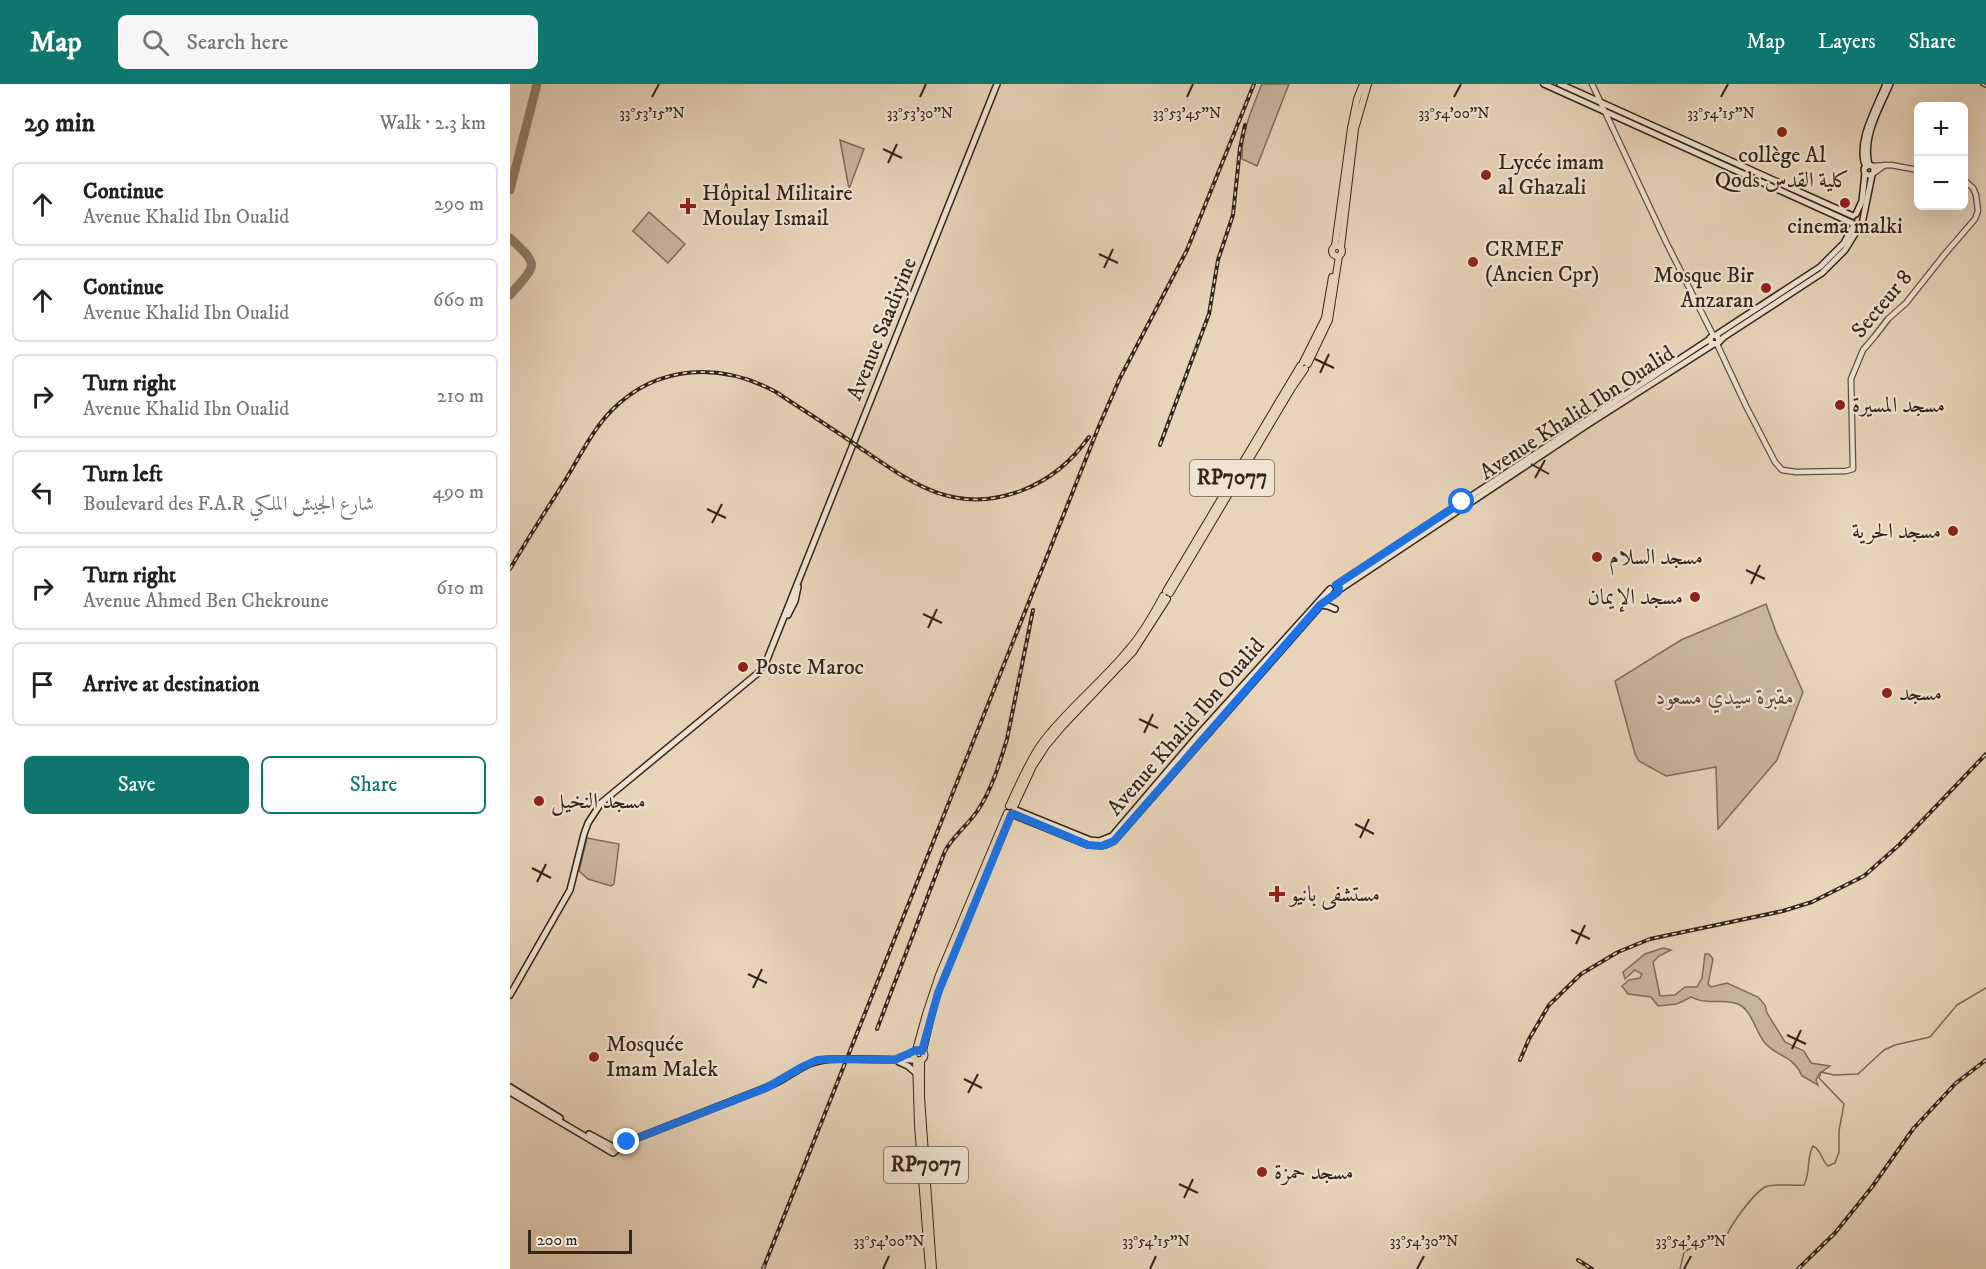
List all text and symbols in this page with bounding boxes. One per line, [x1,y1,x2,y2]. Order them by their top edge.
search box [118,15,538,69]
text: Map [30,25,82,60]
icon: search [139,26,172,59]
text: Search here [187,29,288,56]
text: Map [1746,29,1785,55]
text: Layers [1818,29,1876,55]
text: Share [1909,29,1956,55]
map controls [1914,102,1968,210]
button: + [1914,102,1968,156]
text: 33°53'15"N [619,104,685,123]
text: 33°53'30"N [887,104,953,123]
text: 33°53'45"N [1153,104,1221,123]
text: 33°54'00"N [1418,104,1490,123]
text: 33°54'15"N [1687,104,1755,123]
text: 29 min [24,107,95,140]
text: Walk · 2.3 km [380,111,486,136]
marker: collège Al Qods كلية القدس [1775,125,1789,139]
place label: collège Al Qods كلية القدس [1715,142,1849,194]
place label: Lycée imam al Ghazali [1498,149,1604,201]
button: − [1914,156,1968,210]
marker: Lycée imam al Ghazali [1479,168,1493,182]
text: Continue [83,178,164,205]
place label: Hôpital Militaire Moulay Ismail [702,180,853,232]
icon: ahead [26,188,59,221]
text: 290 m [434,192,484,217]
marker: cinema malki [1838,196,1852,210]
marker: Hôpital Militaire Moulay Ismail [679,197,697,215]
text: Avenue Khalid Ibn Oualid [83,205,289,230]
place label: cinema malki [1787,213,1903,240]
place label: CRMEF (Ancien Cpr) [1485,236,1599,288]
street label: Avenue Saadiyine [841,254,923,404]
marker: CRMEF (Ancien Cpr) [1466,255,1480,269]
place label: Mosque Bir Anzaran [1653,262,1755,314]
street label: Secteur 8 [1846,264,1918,344]
text: Continue [83,274,164,301]
marker: Mosque Bir Anzaran [1759,281,1773,295]
icon: ahead [26,284,59,317]
text: 660 m [433,288,484,313]
text: Avenue Khalid Ibn Oualid [83,301,289,326]
street label: Avenue Khalid Ibn Oualid [1475,340,1679,486]
text: Turn right [83,370,176,397]
icon: right [26,380,59,413]
text: 210 m [437,384,484,409]
place label: مسجد المسيرة [1852,392,1945,419]
text: Avenue Khalid Ibn Oualid [83,397,289,422]
marker: مسجد المسيرة [1833,398,1847,412]
road number: RP7077 [1190,460,1274,496]
text: Turn left [83,461,163,488]
icon: left [26,476,59,509]
text: 490 m [432,480,484,505]
route start [1448,488,1474,514]
text: Boulevard des F.A.R شارع الجيش الملكي [83,492,374,517]
place label: مسجد الحرية [1852,518,1941,545]
marker: مسجد الحرية [1946,524,1960,538]
place label: مسجد السلام [1609,544,1703,576]
marker: مسجد السلام [1590,550,1604,564]
text: Turn right [83,562,176,589]
icon: right [26,572,59,605]
text: 610 m [436,576,484,601]
place label: مسجد الإيمان [1587,584,1683,613]
text: Avenue Ahmed Ben Chekroune [83,589,329,614]
marker: مسجد الإيمان [1688,590,1702,604]
street label: Avenue Khalid Ibn Oualid [1101,633,1271,821]
place label: Poste Maroc [755,654,864,681]
marker: Poste Maroc [736,660,750,674]
icon: arrive [26,668,59,701]
text: Arrive at destination [83,671,260,698]
place label: مسجد [1899,680,1942,707]
park label: مقبرة سيدي مسعود [1656,684,1794,714]
marker: مسجد [1880,686,1894,700]
button: Save [24,756,249,814]
button: Share [261,756,486,814]
place label: مسجد النخيل [551,788,646,816]
marker: مسجد النخيل [532,794,546,808]
place label: مستشفى بانيو [1288,881,1380,910]
marker: مستشفى بانيو [1268,885,1286,903]
place label: Mosquée Imam Malek [606,1031,718,1083]
marker: Mosquée Imam Malek [587,1050,601,1064]
route end [613,1128,639,1154]
road number: RP7077 [884,1147,968,1183]
place label: مسجد حمزة [1274,1159,1354,1186]
marker: مسجد حمزة [1255,1165,1269,1179]
scale bar [528,1227,632,1254]
text: 200 m [537,1230,578,1250]
text: 33°54'00"N [853,1232,925,1251]
text: 33°54'15"N [1122,1232,1190,1251]
text: 33°54'30"N [1390,1232,1458,1251]
text: 33°54'45"N [1656,1232,1726,1251]

